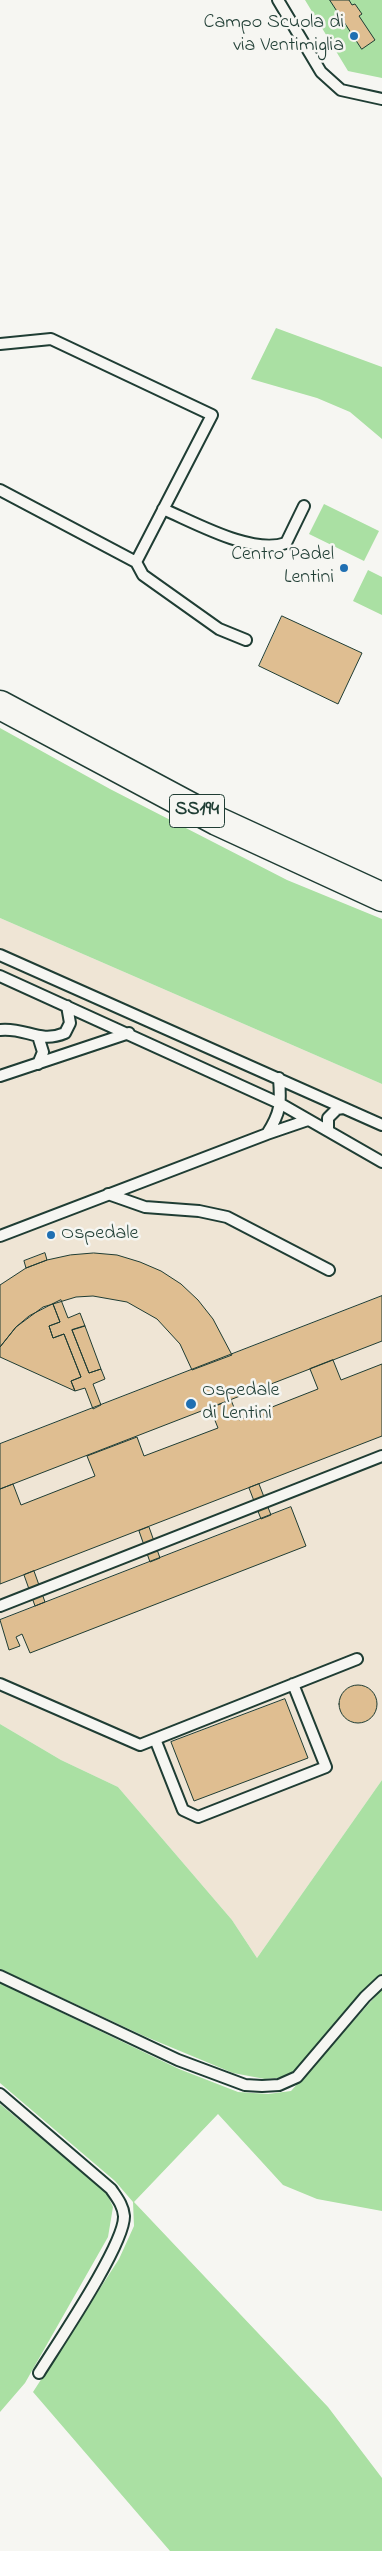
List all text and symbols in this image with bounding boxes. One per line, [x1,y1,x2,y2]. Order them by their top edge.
place label: Campo Scuola di via Ventimiglia [204,12,344,59]
marker: Campo Scuola di via Ventimiglia [348,30,360,42]
place label: Centro Padel Lentini [231,544,334,591]
marker: Centro Padel Lentini [338,562,350,574]
road number: SS194 [170,794,224,828]
place label: Ospedale [61,1223,139,1247]
marker: Ospedale [45,1229,57,1241]
place label: Ospedale di Lentini [202,1380,280,1427]
marker: Ospedale di Lentini [184,1397,198,1411]

